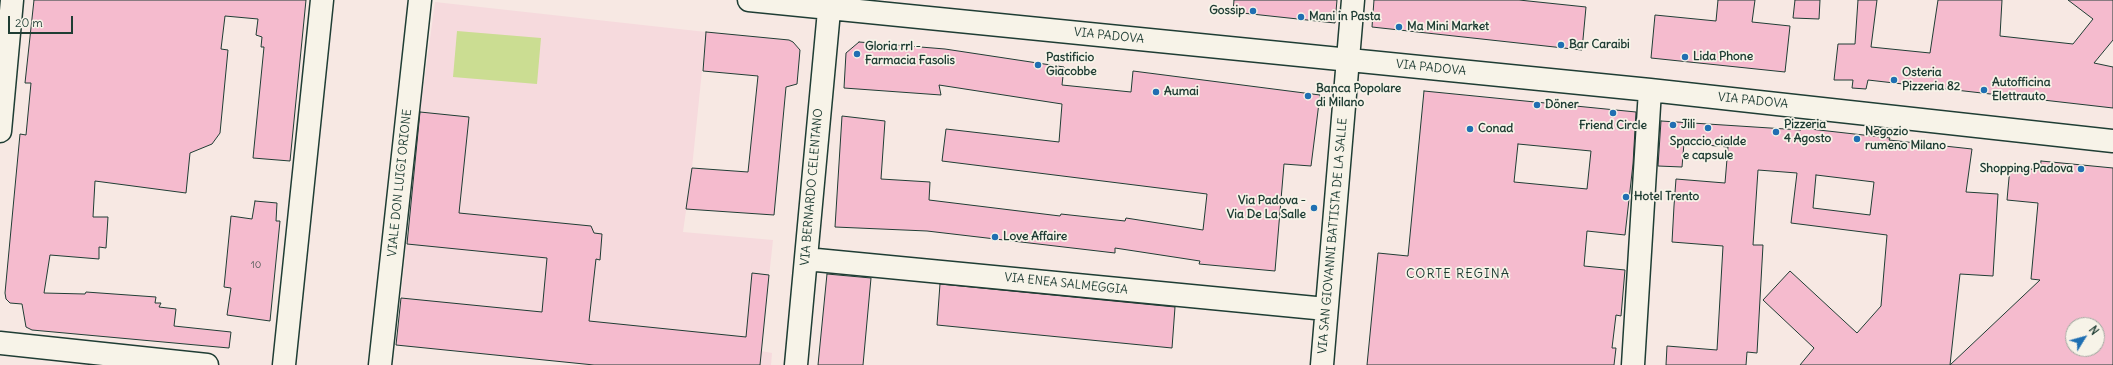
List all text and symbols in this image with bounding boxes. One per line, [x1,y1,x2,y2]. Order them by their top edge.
place label: Gossip [1209,4,1245,18]
marker: Gossip [1248,6,1258,16]
scale bar [10,8,75,34]
place label: Mani in Pasta [1309,10,1381,24]
marker: Mani in Pasta [1296,12,1306,22]
text: 20 m [15,15,43,30]
place label: Ma Mini Market [1407,20,1489,34]
marker: Ma Mini Market [1394,22,1404,32]
street label: VIA PADOVA [1073,25,1145,47]
place label: Bar Caraibi [1569,38,1630,52]
place label: Gloria rrl - Farmacia Fasolis [865,40,955,68]
marker: Bar Caraibi [1556,40,1566,50]
marker: Gloria rrl - Farmacia Fasolis [852,49,862,59]
place label: Lida Phone [1693,50,1753,64]
place label: Pastificio Giacobbe [1046,51,1097,79]
marker: Lida Phone [1680,52,1690,62]
street label: VIA PADOVA [1395,57,1467,79]
marker: Pastificio Giacobbe [1033,60,1043,70]
place label: Osteria Pizzeria 82 [1902,66,1960,94]
marker: Osteria Pizzeria 82 [1889,75,1899,85]
place label: Autofficina Elettrauto [1992,76,2051,104]
place label: Banca Popolare di Milano [1316,82,1401,110]
place label: Aumai [1164,85,1199,99]
marker: Autofficina Elettrauto [1979,85,1989,95]
marker: Aumai [1151,87,1161,97]
street label: VIA PADOVA [1717,90,1789,112]
marker: Banca Popolare di Milano [1303,91,1313,101]
place label: Döner [1545,98,1579,112]
marker: Döner [1532,100,1542,110]
street label: VIALE DON LUIGI ORIONE [385,108,415,258]
street label: VIA BERNARDO CELENTANO [798,108,826,266]
marker: Friend Circle [1608,108,1618,118]
street label: VIA SAN GIOVANNI BATTISTA DE LA SALLE [1315,117,1351,355]
place label: Jili [1681,118,1695,132]
place label: Pizzeria 4 Agosto [1784,118,1831,146]
place label: Friend Circle [1579,119,1647,133]
marker: Jili [1668,120,1678,130]
place label: Conad [1478,122,1513,136]
marker: Spaccio cialde e capsule [1703,123,1713,133]
marker: Conad [1465,124,1475,134]
place label: Negozio rumeno Milano [1865,125,1946,153]
marker: Pizzeria 4 Agosto [1771,127,1781,137]
marker: Negozio rumeno Milano [1852,134,1862,144]
place label: Spaccio cialde e capsule [1670,135,1746,163]
place label: Shopping Padova [1980,162,2073,176]
marker: Shopping Padova [2076,164,2086,174]
place label: Hotel Trento [1634,190,1699,204]
marker: Hotel Trento [1621,192,1631,202]
place label: Via Padova - Via De La Salle [1227,194,1306,222]
marker: Via Padova - Via De La Salle [1309,203,1319,213]
place label: Love Affaire [1003,230,1067,244]
marker: Love Affaire [990,232,1000,242]
house number: 10 [251,259,261,271]
district label: CORTE REGINA [1406,266,1510,282]
street label: VIA ENEA SALMEGGIA [1004,270,1128,298]
north arrow [2065,317,2105,357]
text: N [2086,323,2102,338]

